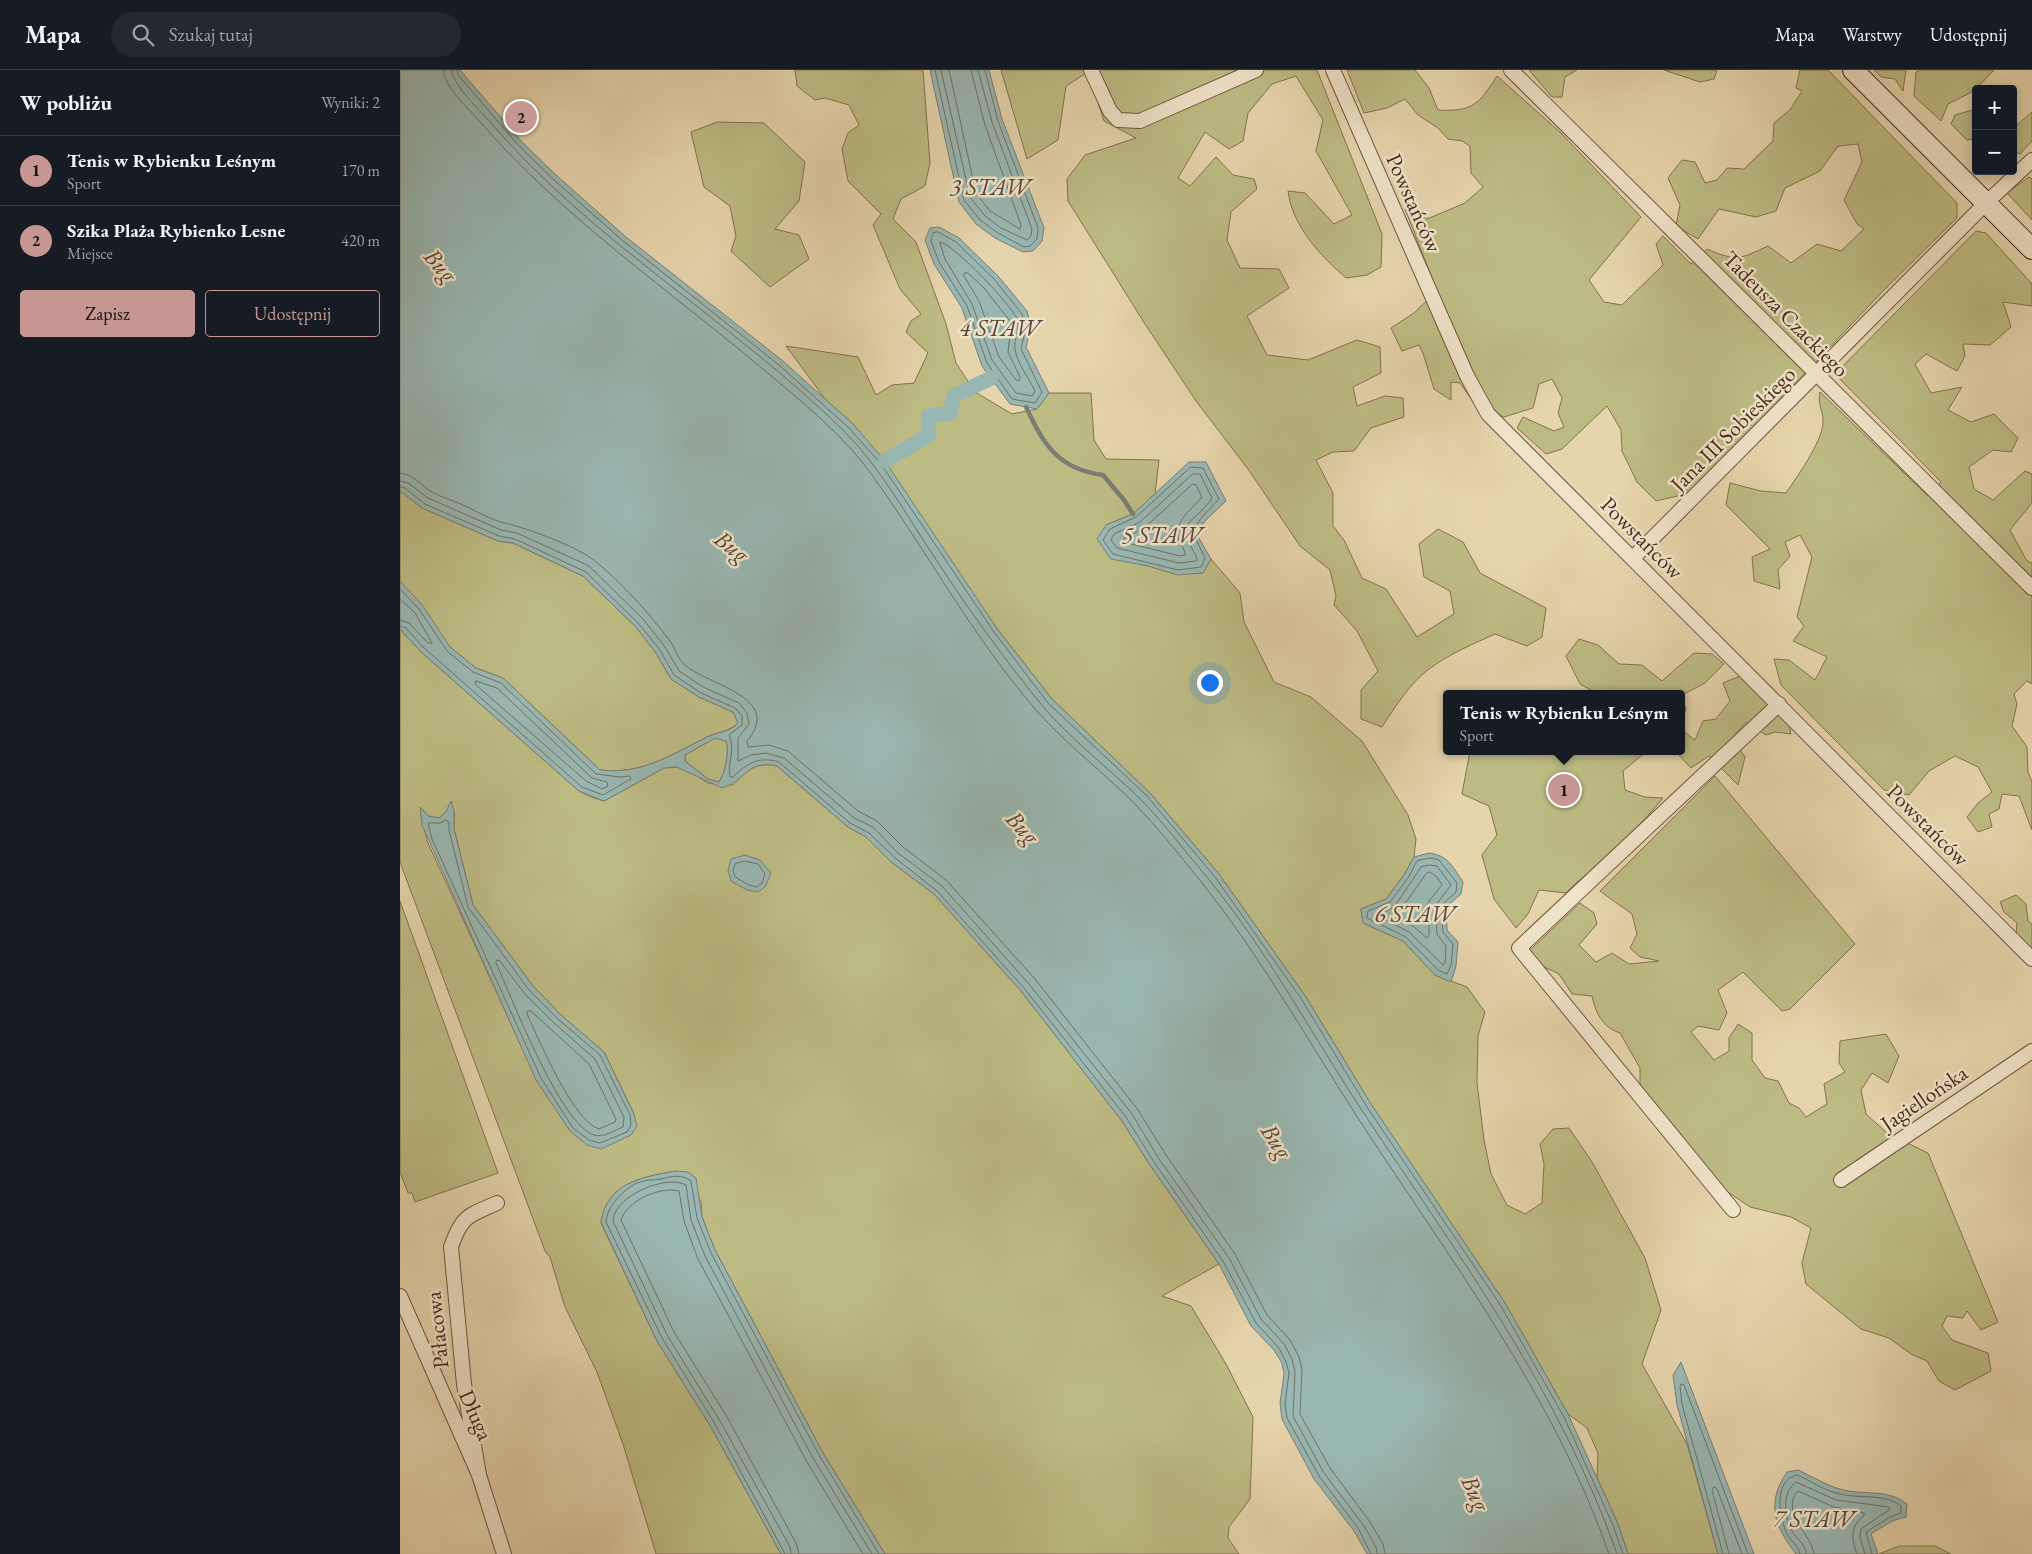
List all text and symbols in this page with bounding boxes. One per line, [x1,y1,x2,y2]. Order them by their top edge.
search box [111,12,461,57]
text: Mapa [25,19,81,50]
icon: search [129,21,157,49]
text: Szukaj tutaj [169,22,253,47]
text: Mapa [1775,23,1814,46]
text: Warstwy [1842,23,1902,46]
text: Udostępnij [1930,23,2007,46]
map controls [1972,85,2017,175]
button: + [1972,85,2017,130]
text: W pobliżu [20,89,112,116]
text: Wyniki: 2 [321,92,380,113]
pin: 2 [505,98,537,136]
button: − [1972,130,2017,175]
text: Tenis w Rybienku Leśnym [67,148,276,173]
street label: Powstańców [1379,149,1449,258]
text: 1 [32,160,40,181]
text: 170 m [341,160,380,181]
water label: 3 STAW [949,171,1034,202]
text: Sport [67,173,101,194]
text: Szika Plaża Rybienko Lesne [67,218,286,243]
text: 2 [32,230,40,251]
text: 420 m [341,230,380,251]
water label: Bug [417,241,465,290]
text: Miejsce [67,243,113,264]
street label: Tadeusza Czackiego [1717,245,1856,384]
button: Zapisz [20,290,195,337]
button: Udostępnij [205,290,380,337]
water label: 4 STAW [959,312,1044,343]
street label: Jana III Sobieskiego [1663,360,1802,499]
street label: Powstańców [1595,491,1690,586]
water label: 5 STAW [1121,519,1206,550]
water label: Bug [708,522,757,570]
your location [1197,670,1223,696]
popup [1443,690,1685,755]
text: Tenis w Rybienku Leśnym [1459,700,1669,725]
text: Sport [1459,725,1493,746]
pin: 1 [1548,771,1580,809]
street label: Powstańców [1881,778,1976,873]
water label: Bug [999,803,1047,851]
water label: 6 STAW [1374,898,1459,929]
street label: Jagiellońska [1873,1058,1973,1139]
water label: Bug [1254,1117,1300,1165]
street label: Pałacowa [419,1290,455,1370]
street label: Długa [452,1385,500,1445]
water label: Bug [1454,1469,1498,1517]
water label: 7 STAW [1773,1503,1858,1534]

